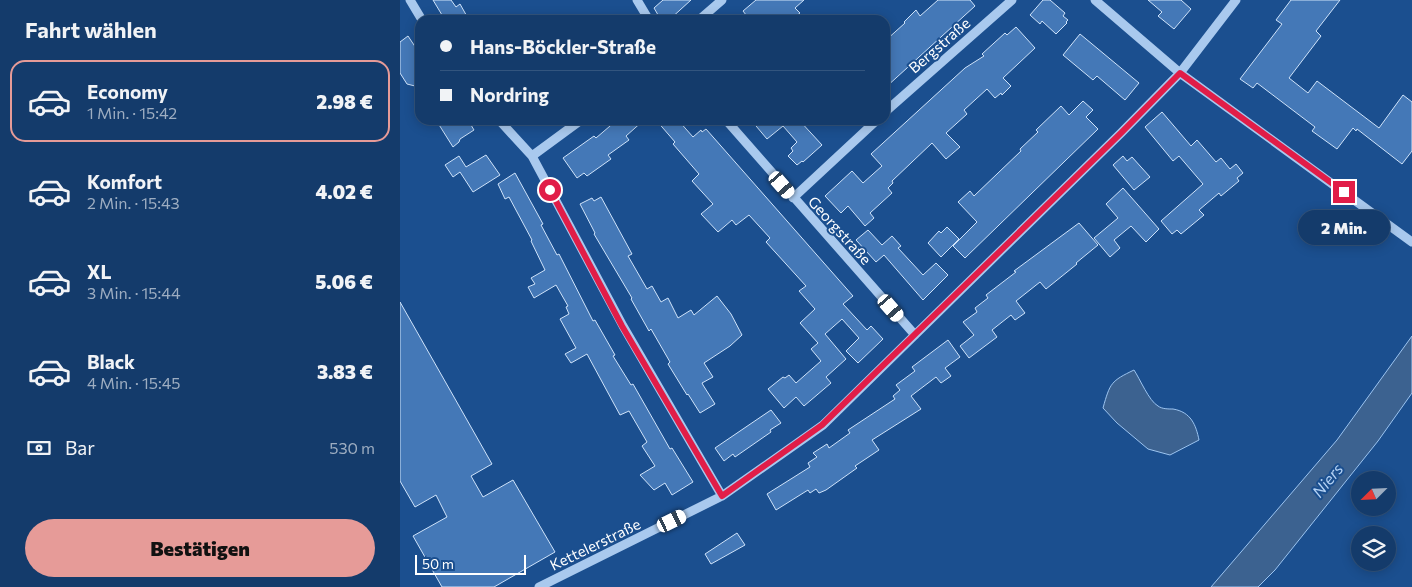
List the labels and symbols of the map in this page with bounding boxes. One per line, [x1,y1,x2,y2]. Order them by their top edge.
street label: Bergstraße [905,13,973,77]
car [766,169,797,201]
route start [539,179,561,201]
route end [1333,181,1355,203]
street label: Georgstraße [805,192,875,268]
callout: 2 Min. [1298,210,1390,244]
car [875,292,906,324]
water label: Niers [1308,459,1346,501]
north arrow [1351,471,1396,516]
car [655,508,688,534]
street label: Kettelerstraße [547,514,643,574]
scale bar [415,552,526,575]

